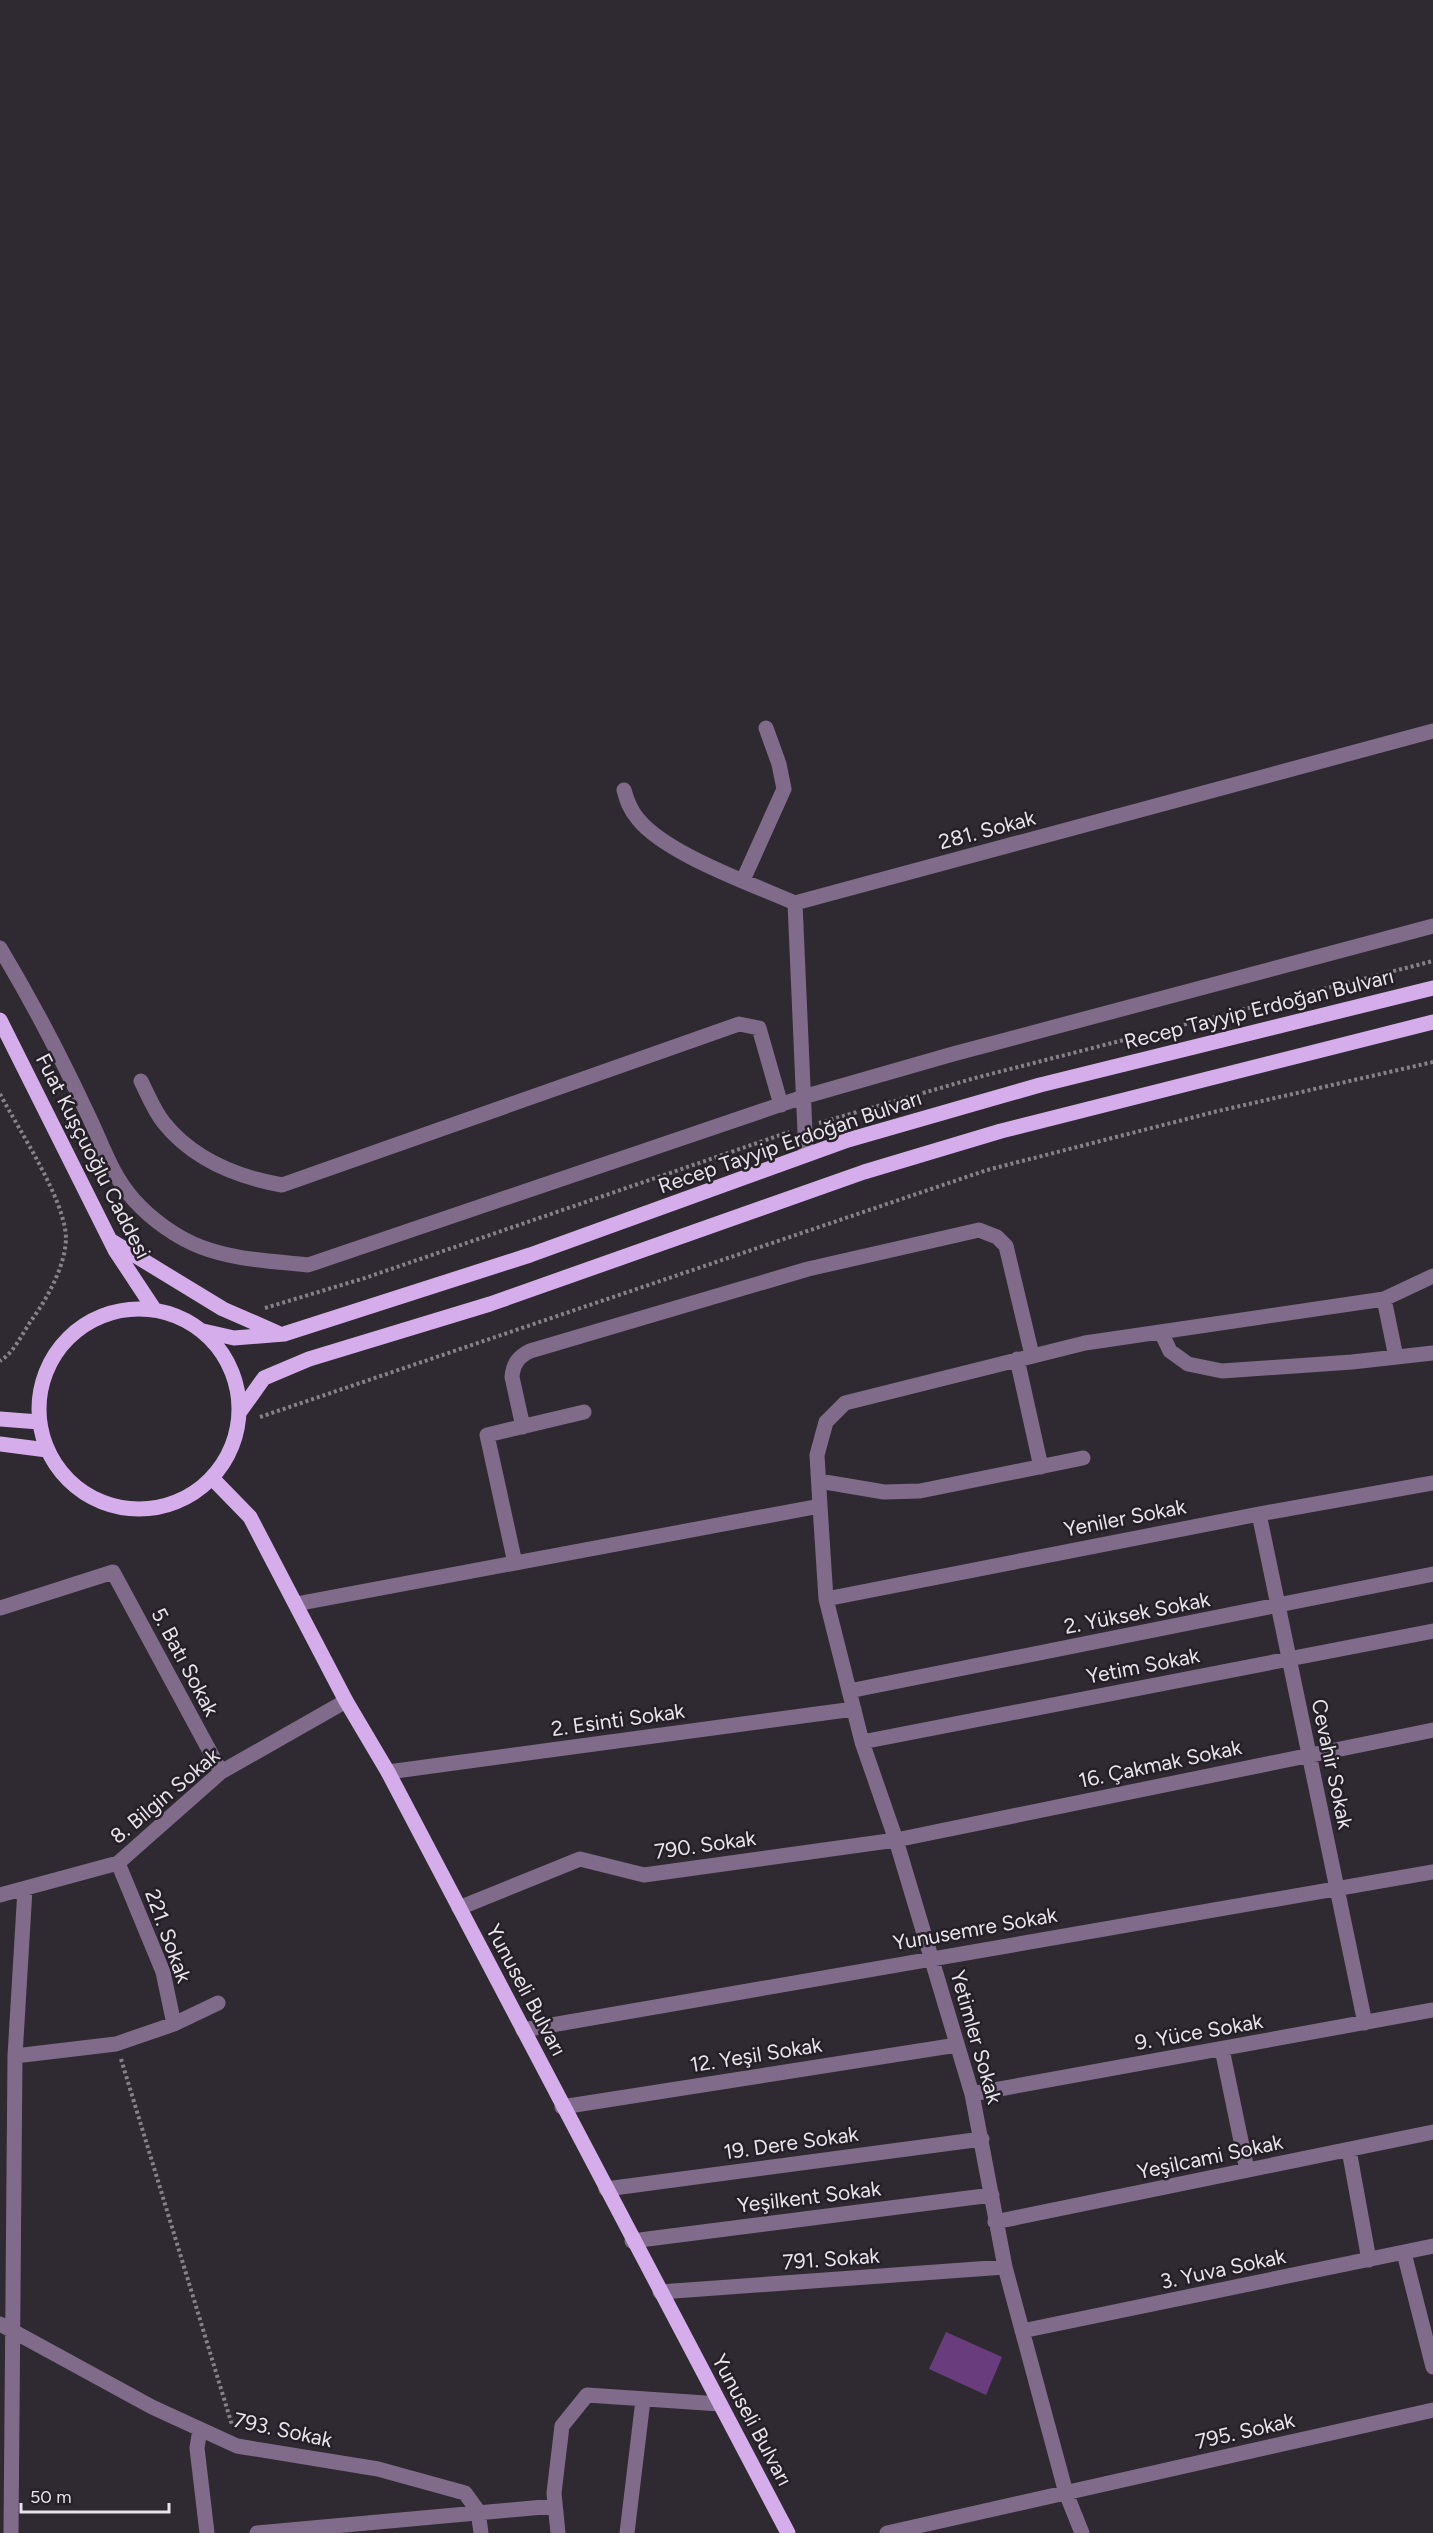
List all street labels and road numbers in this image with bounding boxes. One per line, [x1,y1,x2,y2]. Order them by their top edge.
street label: 281. Sokak [936,804,1039,854]
street label: Recep Tayyip Erdoğan Bulvarı [1121,963,1396,1054]
street label: Fuat Kuşçuoğlu Caddesi [31,1049,156,1262]
street label: Recep Tayyip Erdoğan Bulvarı [655,1085,925,1198]
street label: Yeniler Sokak [1062,1493,1189,1542]
street label: 2. Yüksek Sokak [1062,1586,1213,1639]
street label: 5. Batı Sokak [146,1603,225,1721]
street label: Yetim Sokak [1084,1642,1202,1689]
street label: Cevahir Sokak [1306,1696,1359,1832]
street label: 2. Esinti Sokak [550,1698,687,1741]
street label: 16. Çakmak Sokak [1076,1734,1244,1793]
street label: 8. Bilgin Sokak [105,1742,225,1849]
street label: 790. Sokak [653,1825,758,1864]
street label: 221. Sokak [140,1886,197,1987]
street label: Yunusemre Sokak [891,1902,1060,1955]
street label: Yunuseli Bulvarı [481,1920,572,2060]
street label: Yetimler Sokak [945,1967,1008,2107]
street label: 9. Yüce Sokak [1133,2008,1265,2055]
street label: 12. Yeşil Sokak [688,2032,825,2077]
street label: 19. Dere Sokak [722,2121,861,2164]
street label: Yeşilcami Sokak [1135,2129,1286,2184]
street label: Yeşilkent Sokak [736,2175,883,2218]
street label: 791. Sokak [782,2243,881,2274]
street label: 3. Yuva Sokak [1158,2243,1289,2294]
street label: Yunuseli Bulvarı [707,2350,798,2490]
street label: 793. Sokak [232,2407,335,2452]
street label: 795. Sokak [1193,2407,1298,2454]

